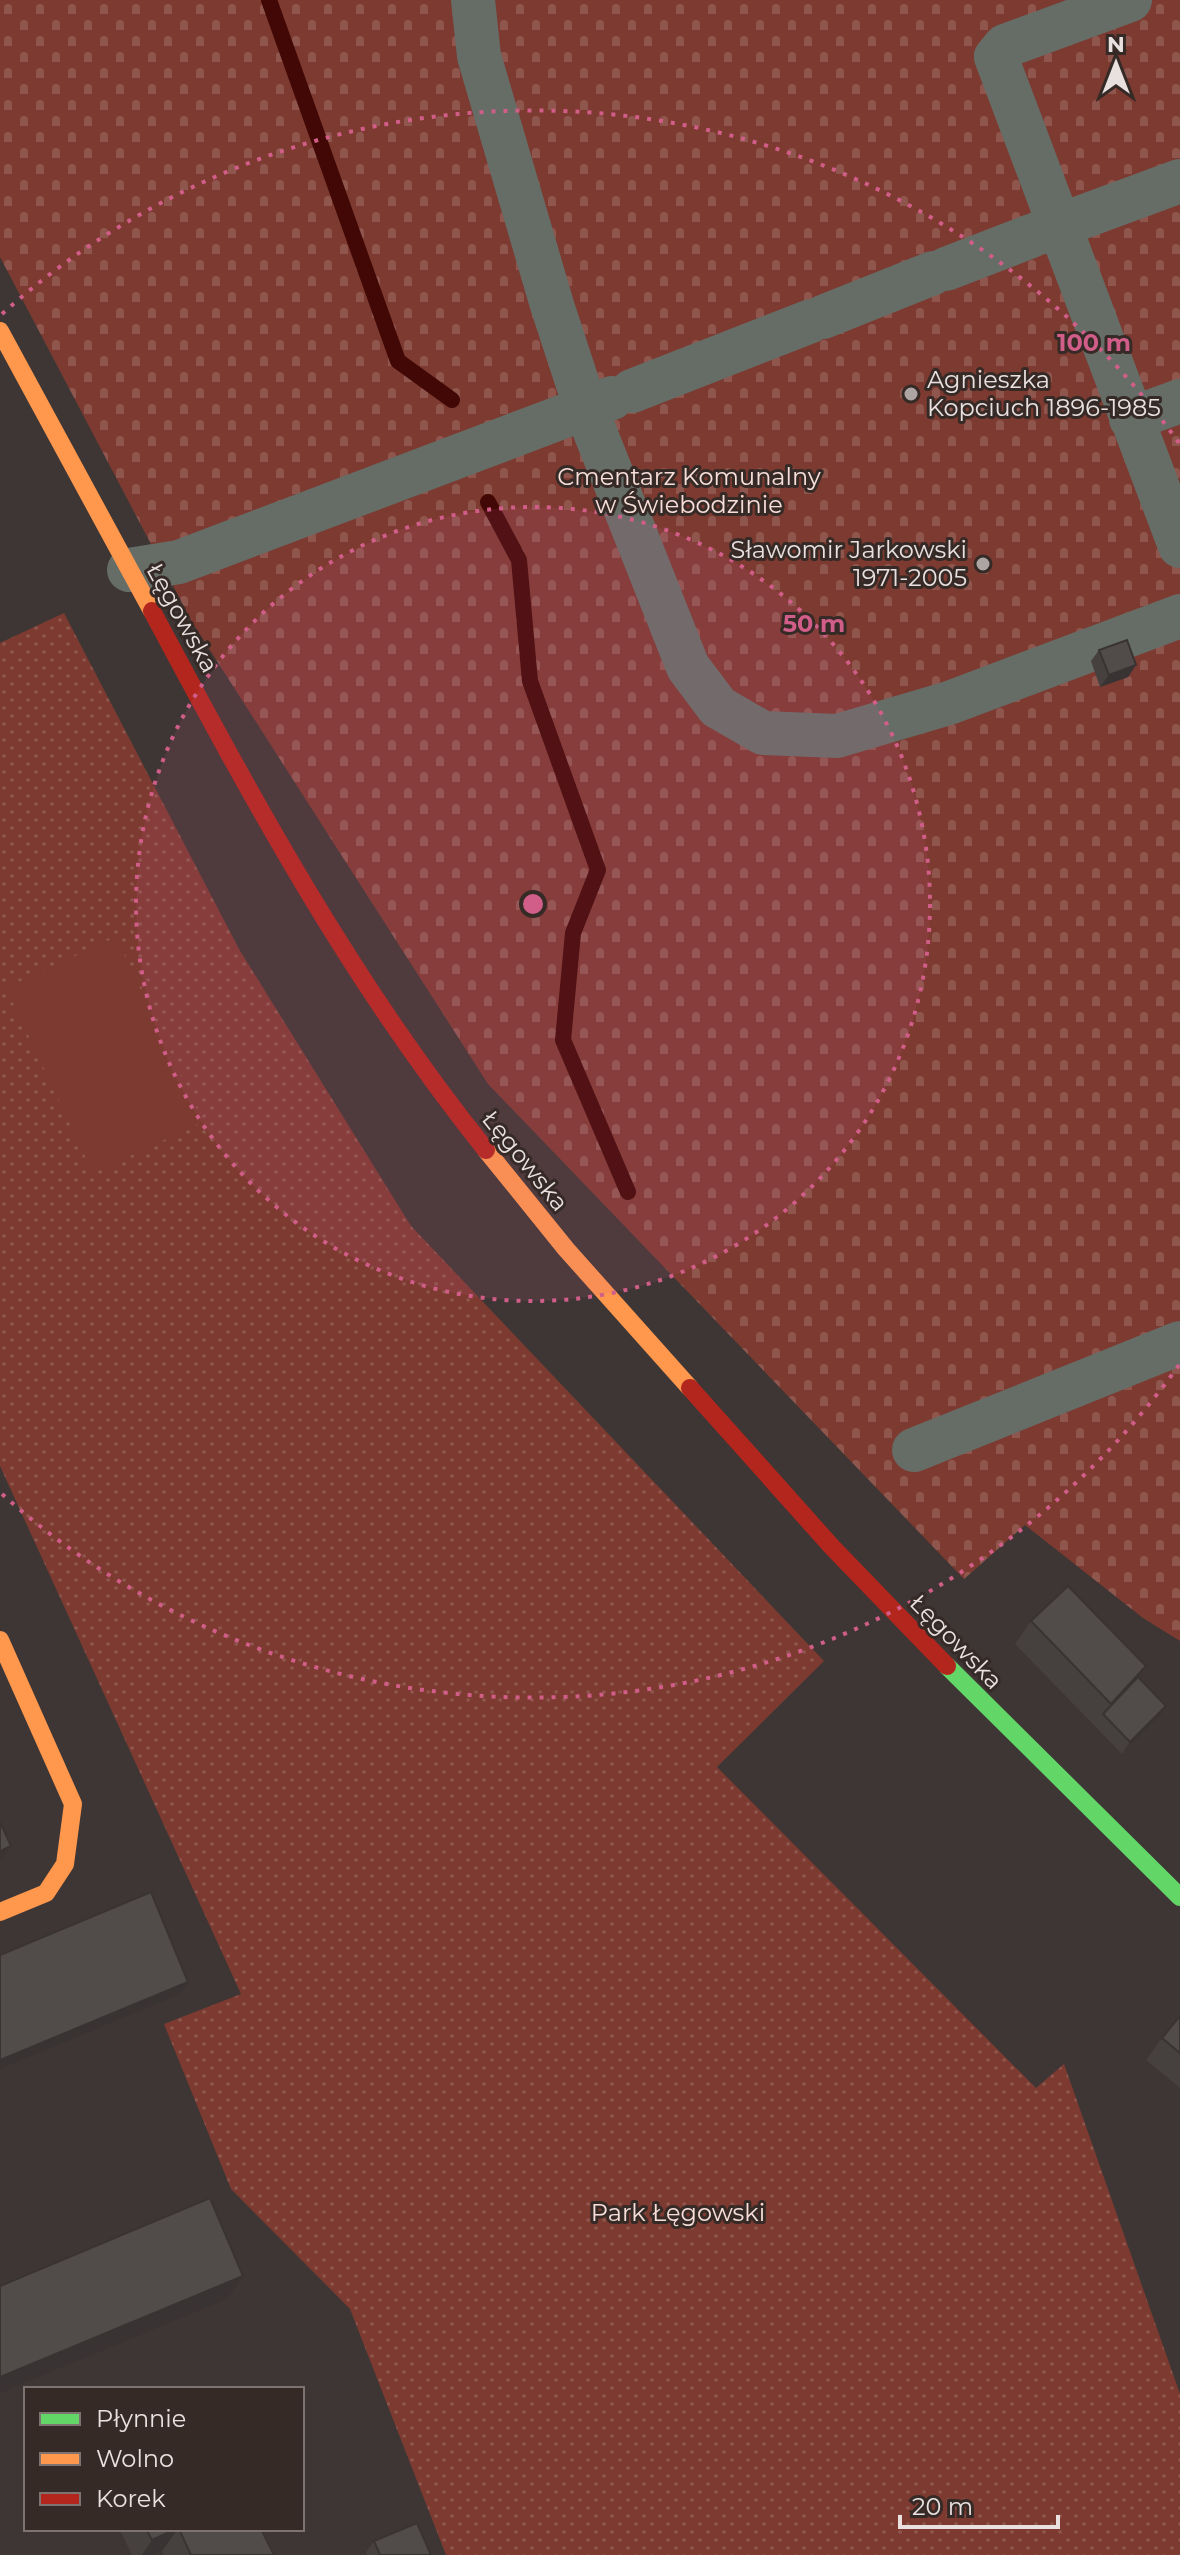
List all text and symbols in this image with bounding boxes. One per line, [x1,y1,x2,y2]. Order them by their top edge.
north arrow [1076,24,1156,104]
text: N [1107,31,1125,58]
text: 100 m [1057,328,1131,357]
place label: Agnieszka Kopciuch 1896-1985 [927,365,1161,422]
marker: Agnieszka Kopciuch 1896-1985 [902,385,920,403]
park label: Cmentarz Komunalny w Świebodzinie [557,462,821,519]
place label: Sławomir Jarkowski 1971-2005 [730,535,967,592]
marker: Sławomir Jarkowski 1971-2005 [974,555,992,573]
street label: Łęgowska [141,558,224,678]
text: 50 m [783,609,845,638]
centre of rings [519,890,547,918]
street label: Łęgowska [476,1105,575,1217]
street label: Łęgowska [904,1588,1009,1695]
park label: Park Łęgowski [591,2198,765,2227]
legend [24,2387,304,2531]
text: Płynnie [96,2404,186,2433]
text: Wolno [96,2444,174,2473]
scale bar [900,2479,1058,2529]
text: Korek [96,2484,166,2513]
text: 20 m [912,2492,973,2521]

